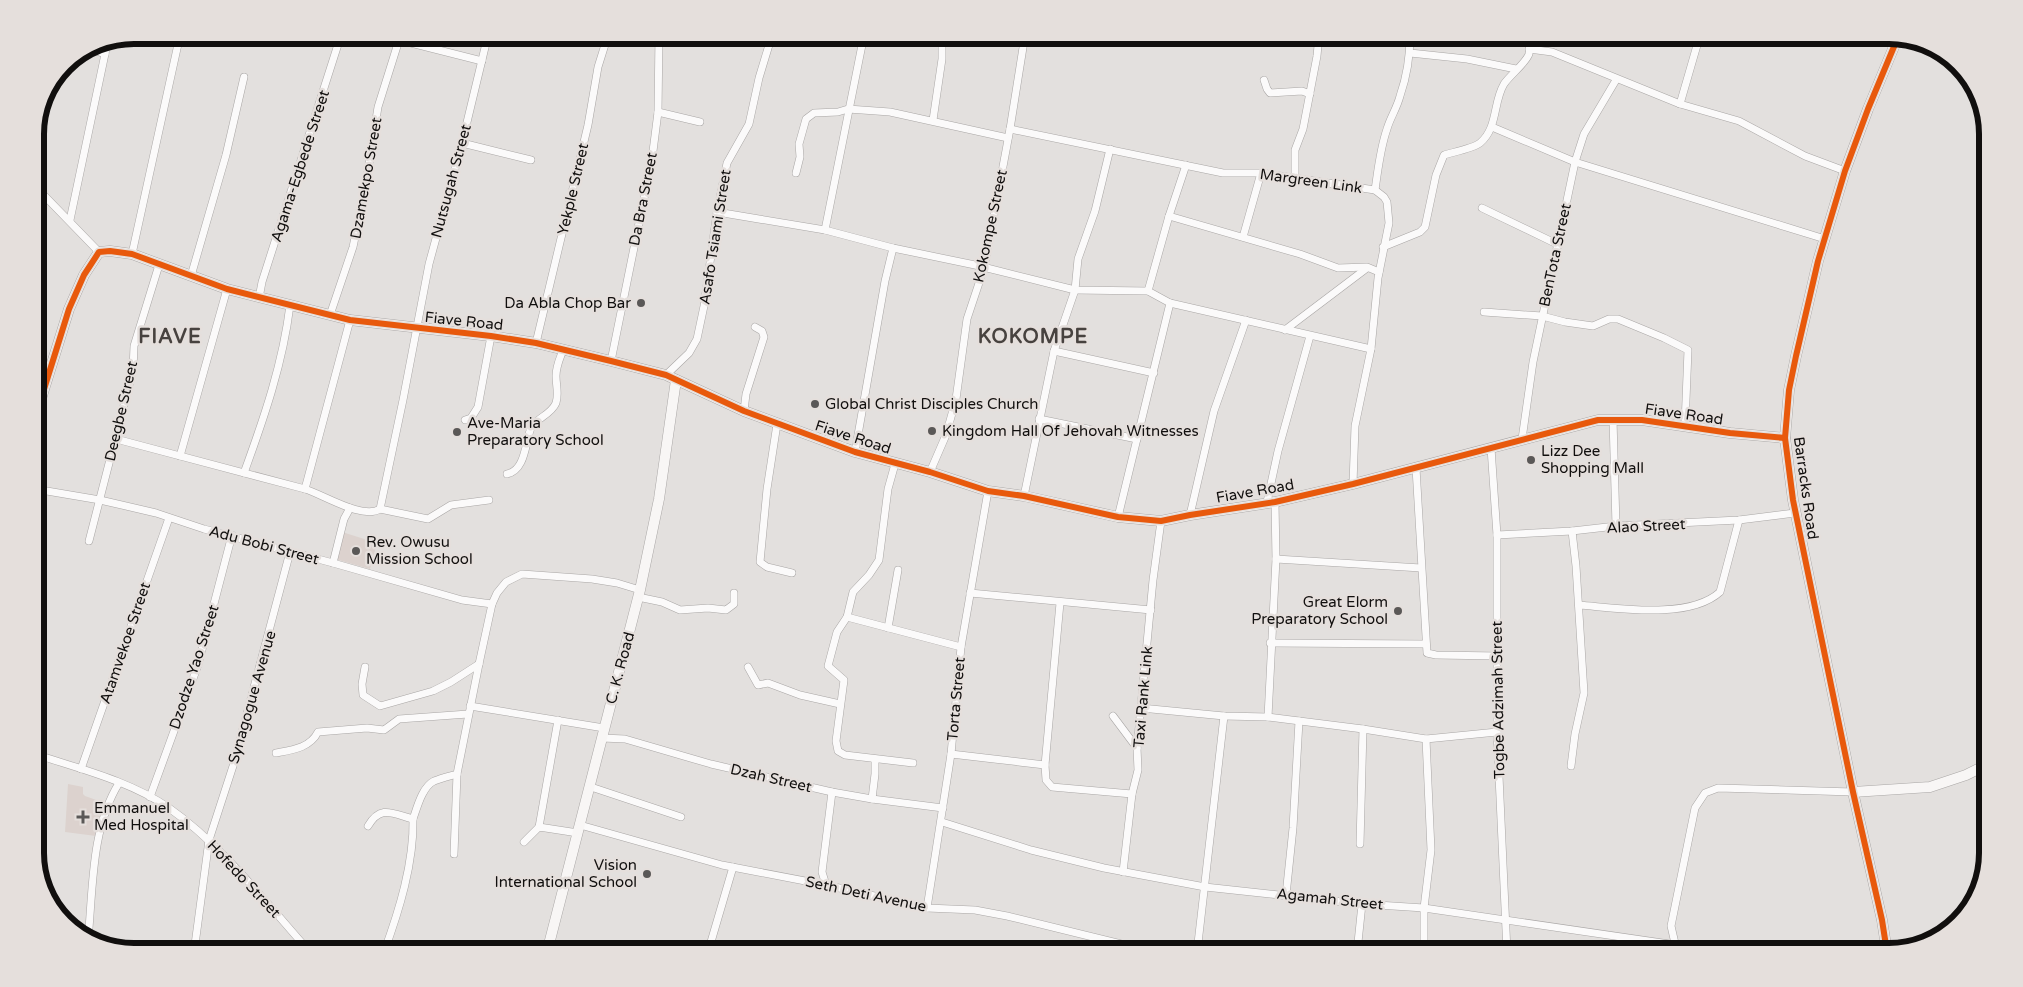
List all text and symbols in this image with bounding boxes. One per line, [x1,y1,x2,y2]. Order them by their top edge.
street label: Agama-Egbede Street [267,87,333,244]
street label: Dzamekpo Street [346,116,386,240]
street label: Nutsugah Street [427,122,475,240]
street label: Yekple Street [554,141,592,237]
street label: Da Bra Street [625,151,661,247]
street label: Margreen Link [1259,165,1363,197]
street label: Asafo Tsiami Street [695,168,735,306]
street label: Kokompe Street [969,168,1011,284]
street label: BenTota Street [1535,201,1575,308]
place label: Da Abla Chop Bar [504,294,631,312]
marker: Da Abla Chop Bar [635,297,647,309]
street label: Fiave Road [424,308,504,334]
district label: FIAVE [138,325,202,349]
district label: KOKOMPE [978,325,1088,349]
street label: Deegbe Street [101,359,141,463]
place label: Global Christ Disciples Church [825,395,1038,413]
marker: Global Christ Disciples Church [809,398,821,410]
street label: Fiave Road [1644,400,1724,428]
place label: Ave-Maria Preparatory School [467,414,604,449]
street label: Fiave Road [813,416,893,458]
place label: Kingdom Hall Of Jehovah Witnesses [942,422,1199,440]
marker: Kingdom Hall Of Jehovah Witnesses [926,425,938,437]
marker: Ave-Maria Preparatory School [451,426,463,438]
street label: Barracks Road [1790,435,1822,541]
place label: Lizz Dee Shopping Mall [1541,442,1644,477]
marker: Lizz Dee Shopping Mall [1525,454,1537,466]
street label: Fiave Road [1215,475,1295,507]
street label: Alao Street [1606,515,1686,537]
street label: Adu Bobi Street [207,522,321,568]
place label: Rev. Owusu Mission School [366,533,473,568]
marker: Rev. Owusu Mission School [350,545,362,557]
street label: Atamvekoe Street [96,580,154,706]
place label: Great Elorm Preparatory School [1251,593,1388,628]
street label: Dzodze Yao Street [165,602,223,732]
marker: Great Elorm Preparatory School [1392,605,1404,617]
street label: Togbe Adzimah Street [1488,620,1508,779]
street label: Synagogue Avenue [224,628,280,766]
street label: C. K. Road [602,630,638,706]
street label: Taxi Rank Link [1130,645,1156,749]
street label: Torta Street [943,656,969,742]
street label: Dzah Street [729,760,814,796]
place label: Emmanuel Med Hospital [94,799,189,834]
marker: Emmanuel Med Hospital [76,810,90,824]
street label: Hofedo Street [204,837,285,922]
place label: Vision International School [495,856,637,891]
marker: Vision International School [641,868,653,880]
street label: Seth Deti Avenue [804,872,928,916]
street label: Agamah Street [1276,884,1384,914]

